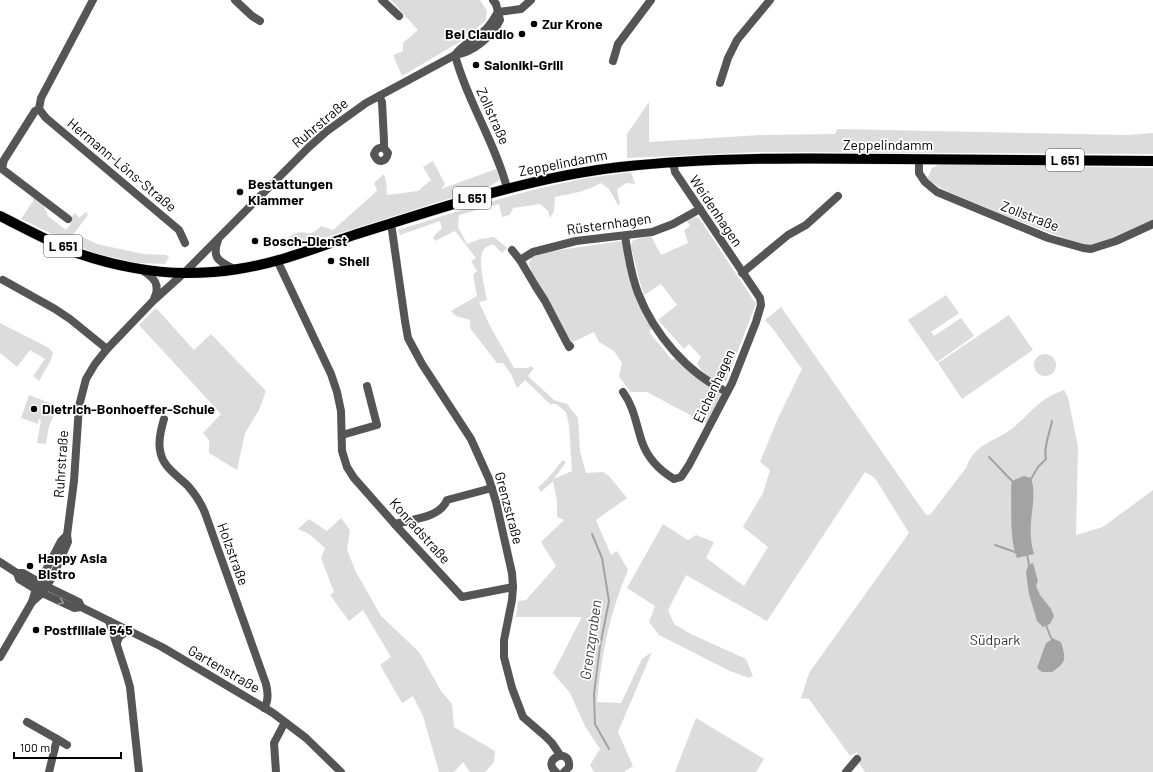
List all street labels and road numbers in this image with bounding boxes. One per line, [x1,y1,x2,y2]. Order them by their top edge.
street label: Zollstraße [473,84,514,147]
street label: Ruhrstraße [288,94,351,151]
street label: Hermann-Löns-Straße [64,114,180,215]
street label: Zeppelindamm [843,136,933,153]
street label: Zeppelindamm [517,146,609,179]
road number: L 651 [1046,149,1084,171]
street label: Weidenhagen [686,172,747,250]
road number: L 651 [453,187,491,209]
street label: Zollstraße [999,197,1062,234]
street label: Rüsternhagen [566,209,652,238]
road number: L 651 [44,235,82,257]
street label: Eichenhagen [689,346,738,425]
street label: Ruhrstraße [50,429,71,498]
street label: Grenzstraße [492,470,527,546]
street label: Konradstraße [386,494,454,567]
street label: Holzstraße [214,520,253,588]
street label: Gartenstraße [185,641,263,696]

